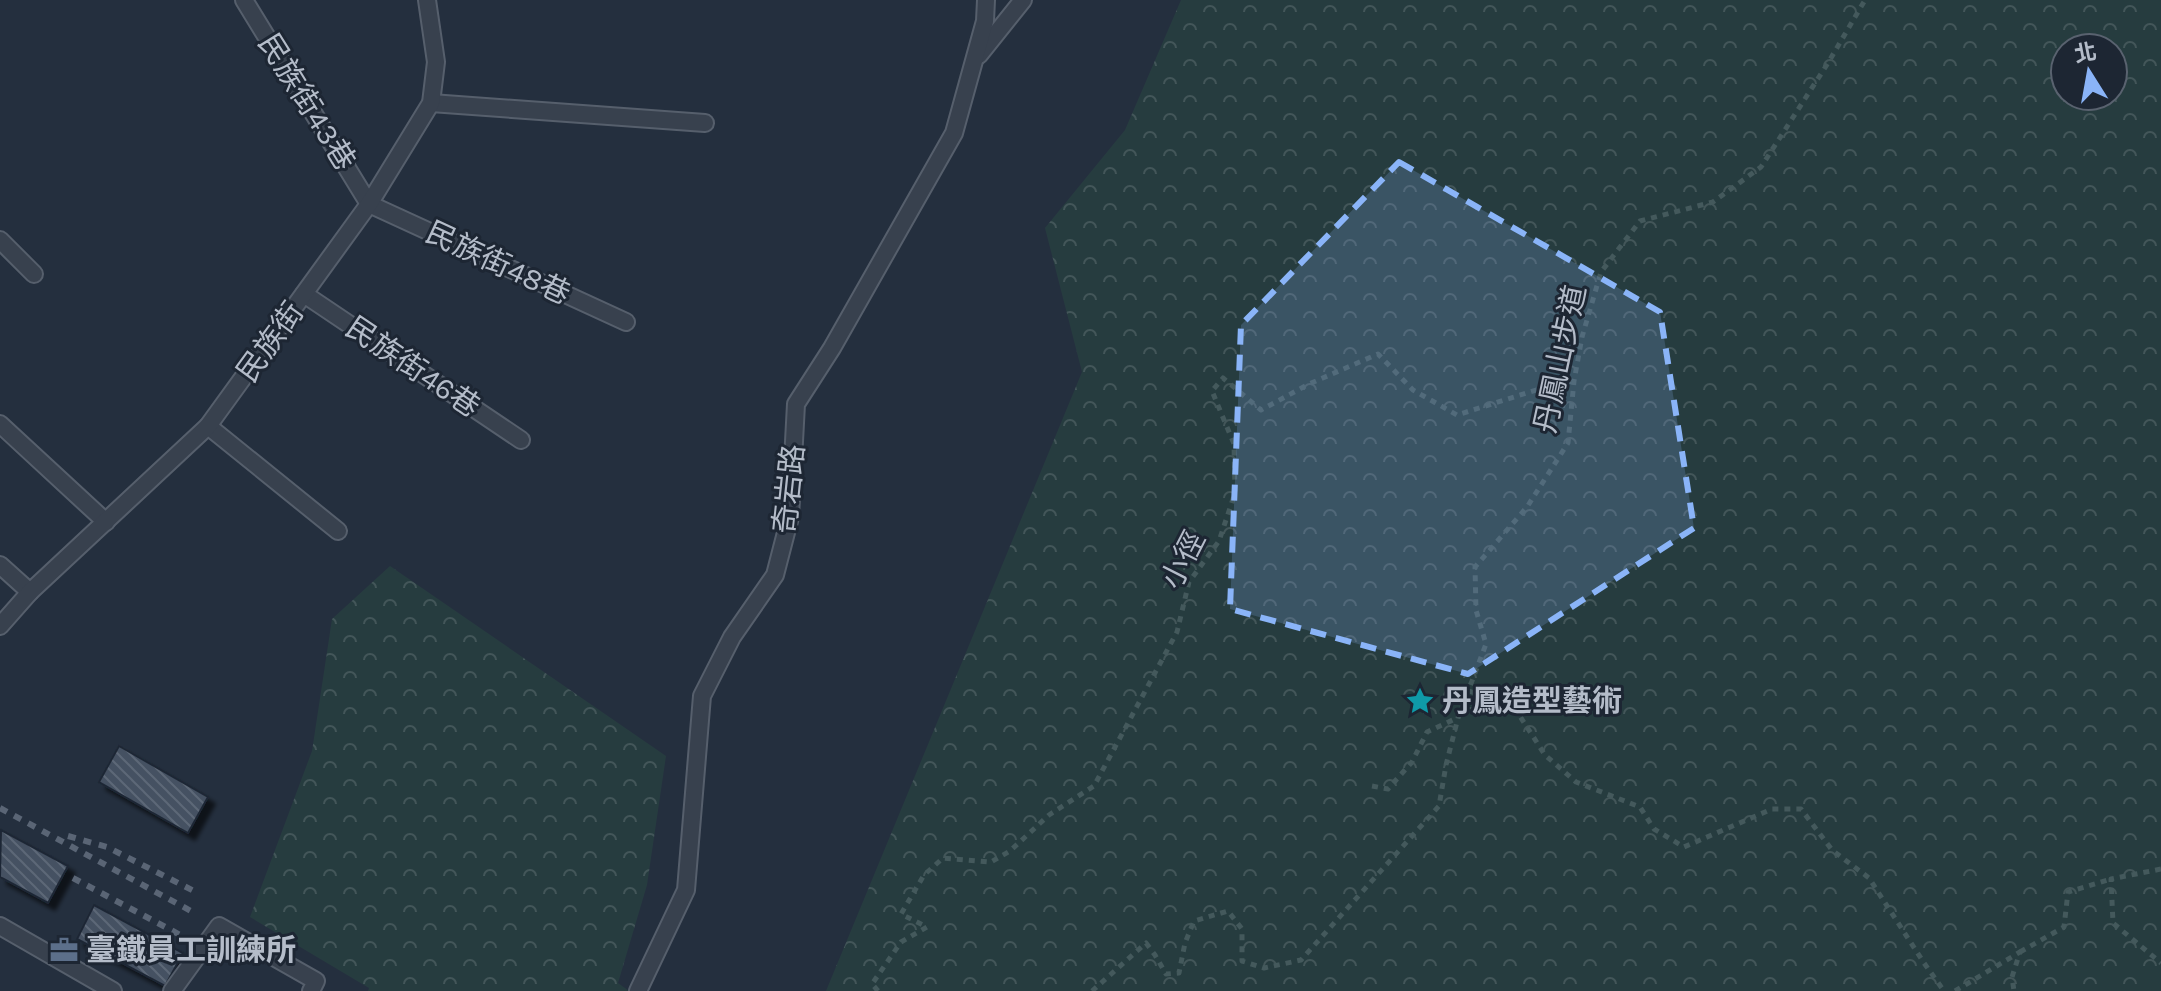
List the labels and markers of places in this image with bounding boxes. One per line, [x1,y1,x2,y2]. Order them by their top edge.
place label: 丹鳳造型藝術 [1442,683,1622,719]
place icon: 丹鳳造型藝術 [1405,686,1435,716]
place label: 臺鐵員工訓練所 [86,932,296,968]
office icon: 臺鐵員工訓練所 [49,935,79,965]

